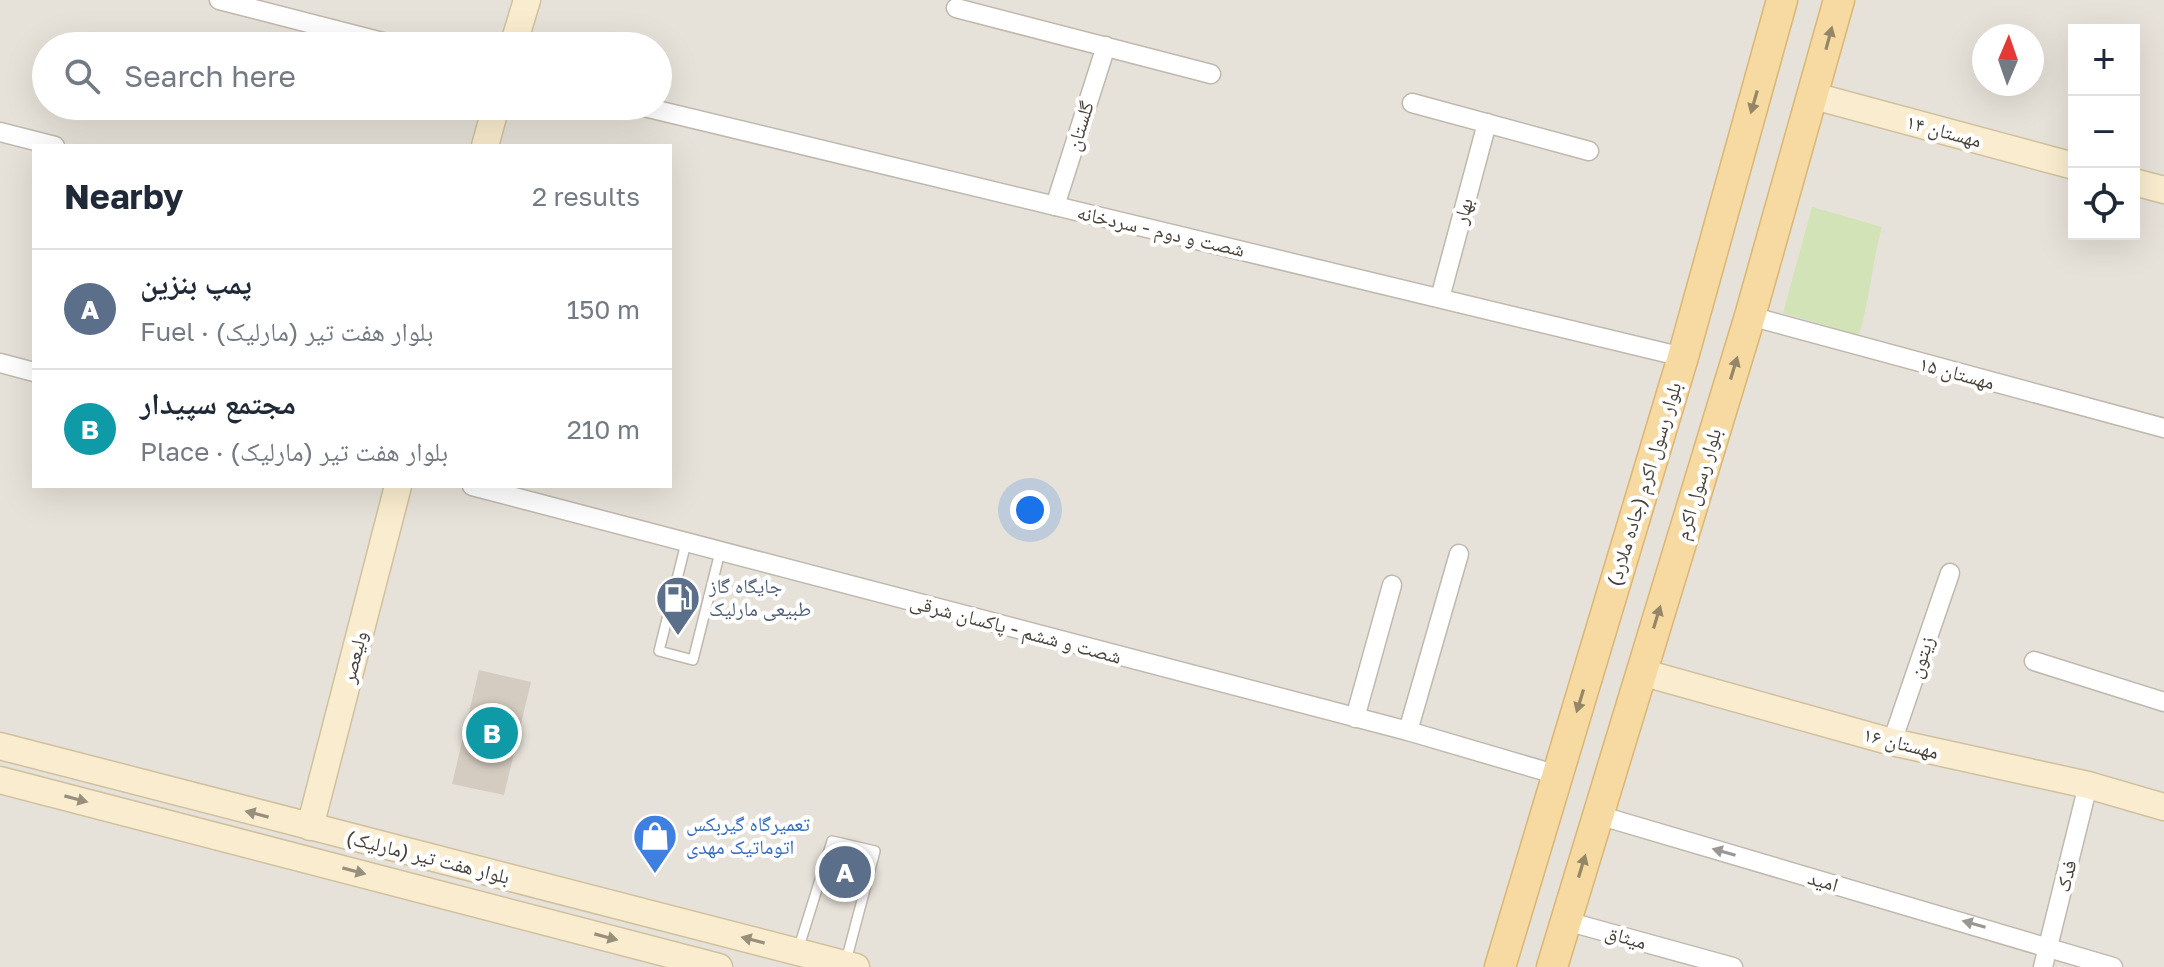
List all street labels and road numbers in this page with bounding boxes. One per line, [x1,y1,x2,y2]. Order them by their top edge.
street label: گلستان [1060,98,1099,154]
street label: مهستان ۱۴ [1904,108,1985,153]
street label: بهار [1447,195,1478,228]
street label: شصت و دوم - سردخانه [1074,199,1247,264]
street label: مهستان ۱۵ [1917,350,1998,395]
street label: بلوار رسول اکرم (جاده ملارد) [1601,379,1688,589]
street label: بلوار رسول اکرم [1669,425,1728,543]
street label: شصت و ششم - پاکسان شرقی [907,588,1124,671]
street label: ولیعصر [335,628,371,686]
street label: زیتون [1902,632,1939,681]
street label: مهستان ۱۶ [1861,721,1941,764]
street label: بلوار هفت تیر (مارلیک) [344,824,512,889]
street label: فدک [2049,857,2081,894]
street label: امید [1805,864,1841,896]
street label: میثاق [1603,919,1650,954]

